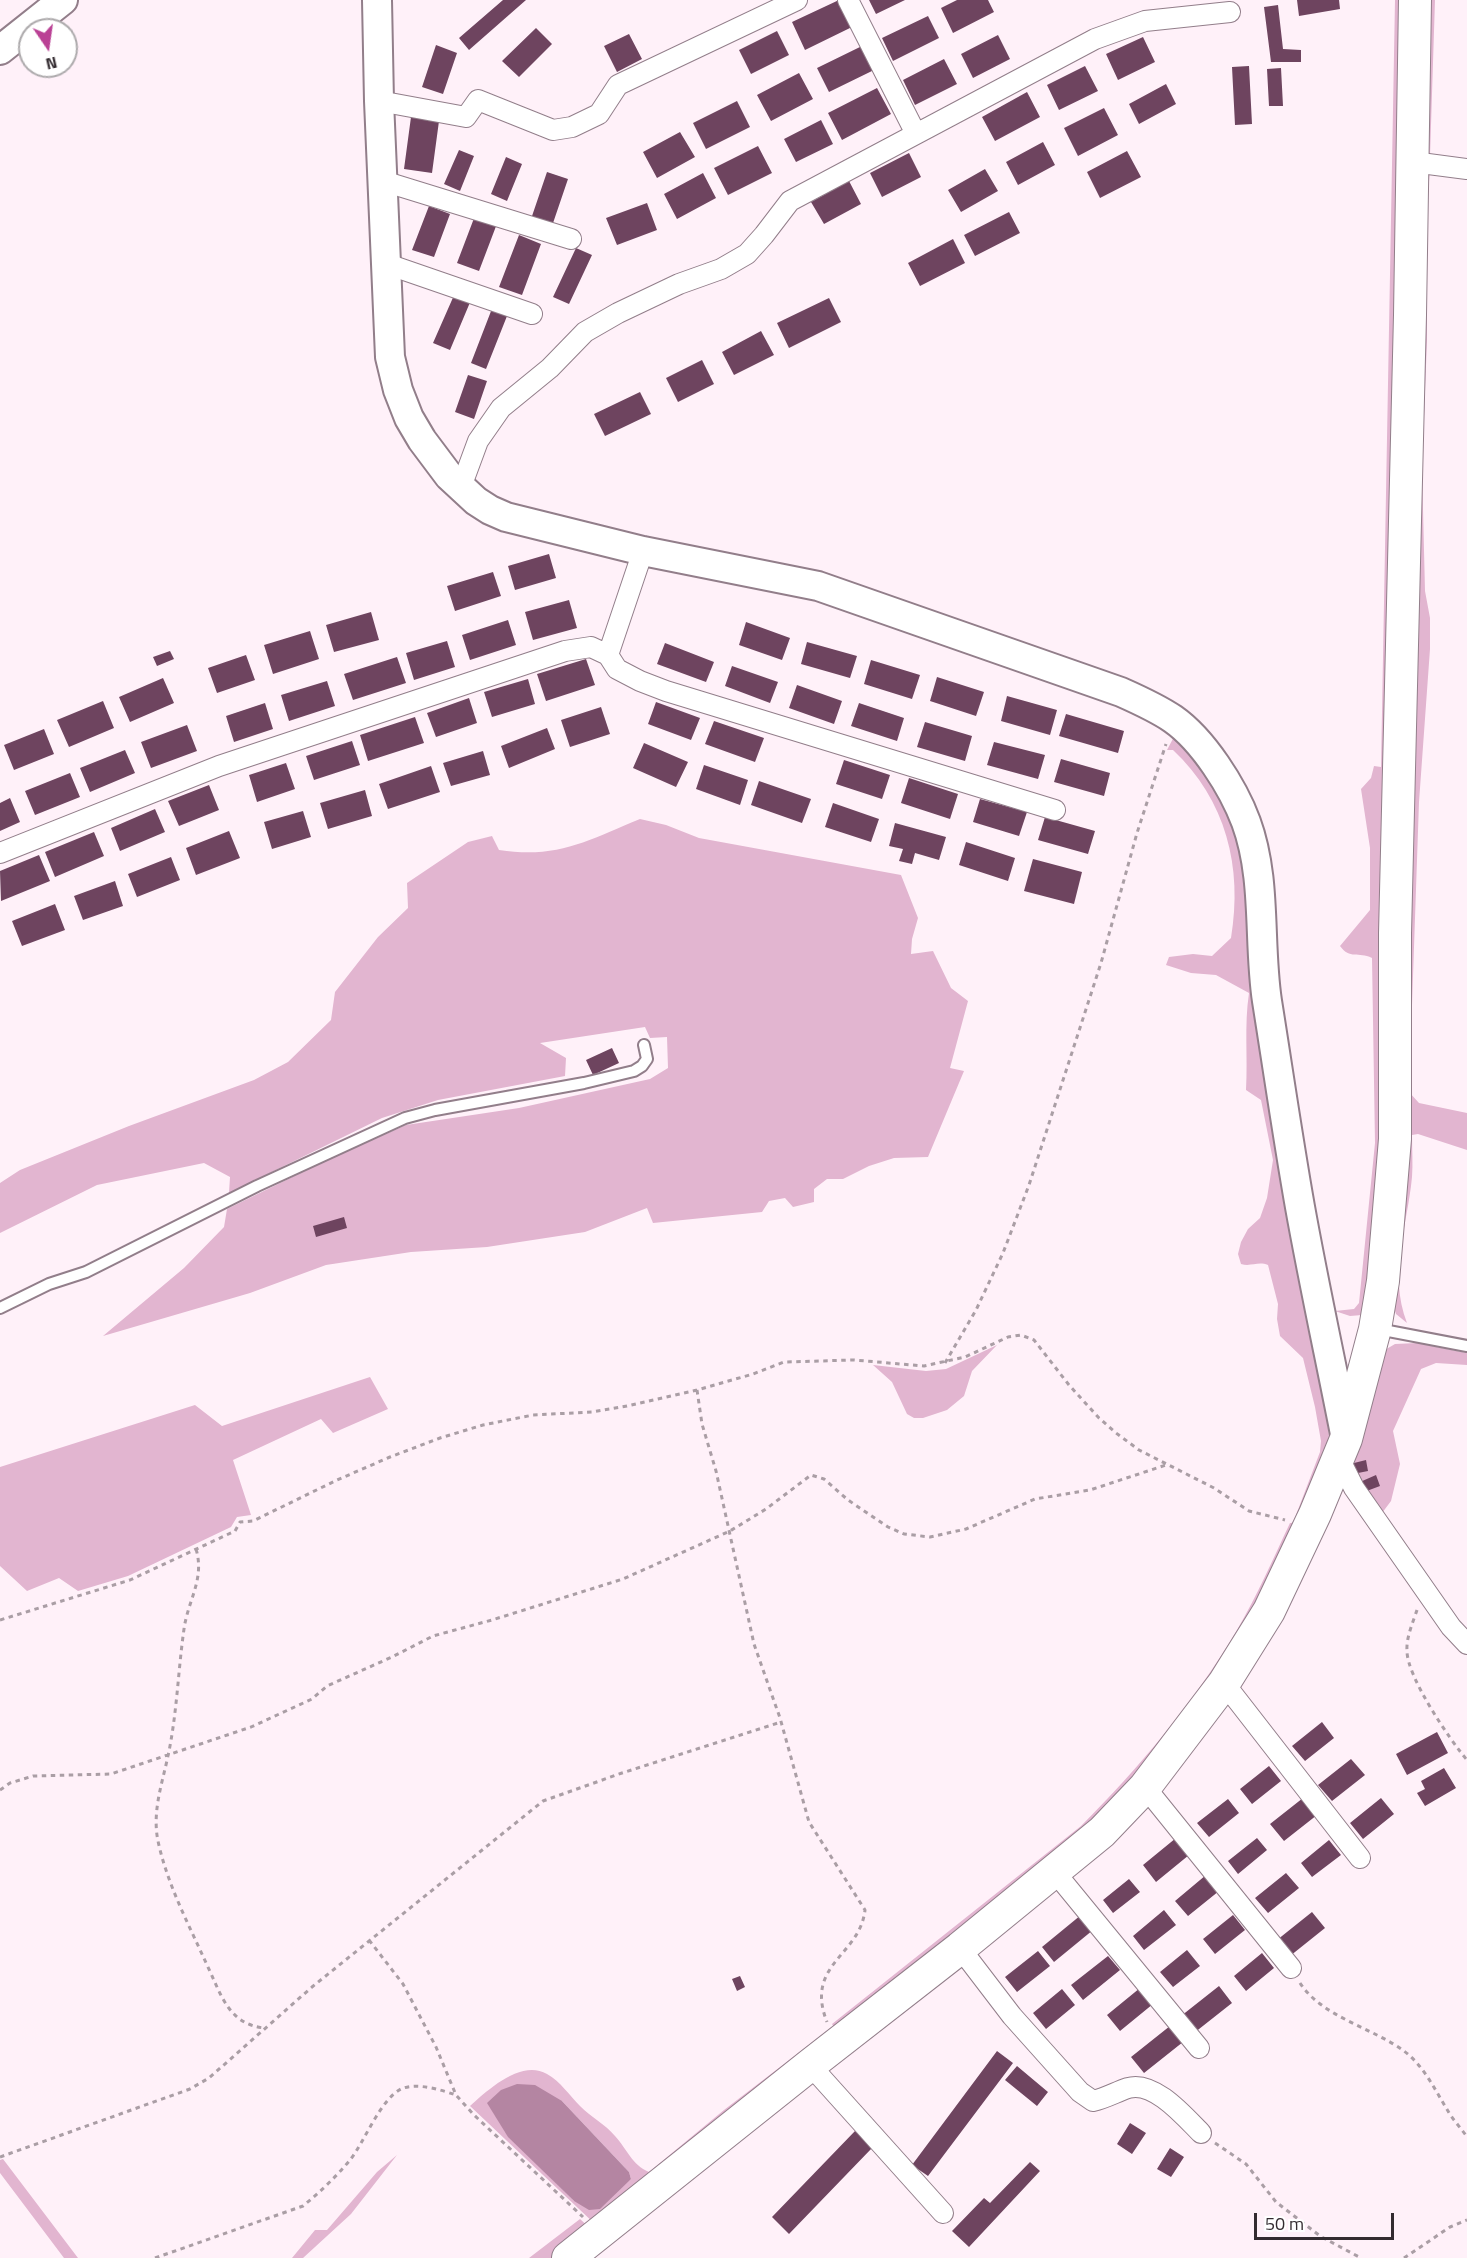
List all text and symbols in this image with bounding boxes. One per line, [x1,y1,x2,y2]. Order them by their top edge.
north arrow [18,18,78,78]
text: N [43,51,60,77]
scale bar [1257,2201,1396,2239]
text: 50 m [1265,2210,1304,2237]

